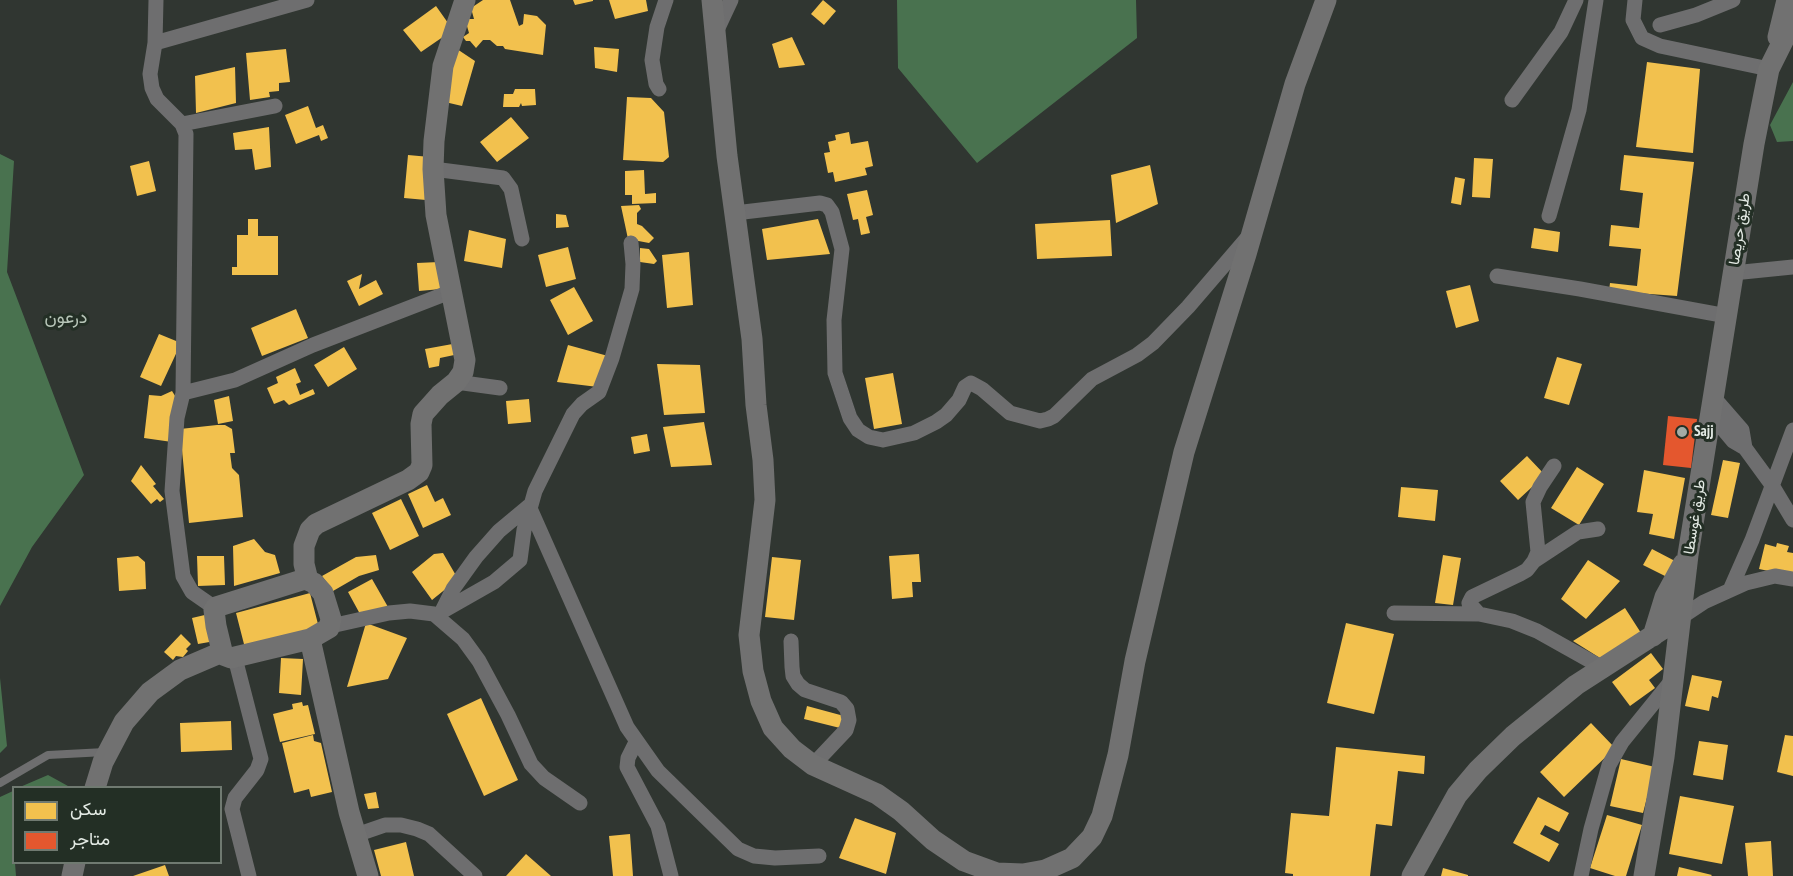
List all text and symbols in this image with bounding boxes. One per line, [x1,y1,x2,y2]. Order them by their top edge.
street label: طريق حريصا [1725,192,1755,266]
district label: درعون [45,307,87,329]
place label: Sajj [1694,423,1714,441]
marker: Sajj [1675,425,1689,439]
street label: طريق غوسطا [1680,478,1710,556]
legend [12,786,222,864]
text: سكن [70,797,106,820]
text: متاجر [70,827,110,850]

